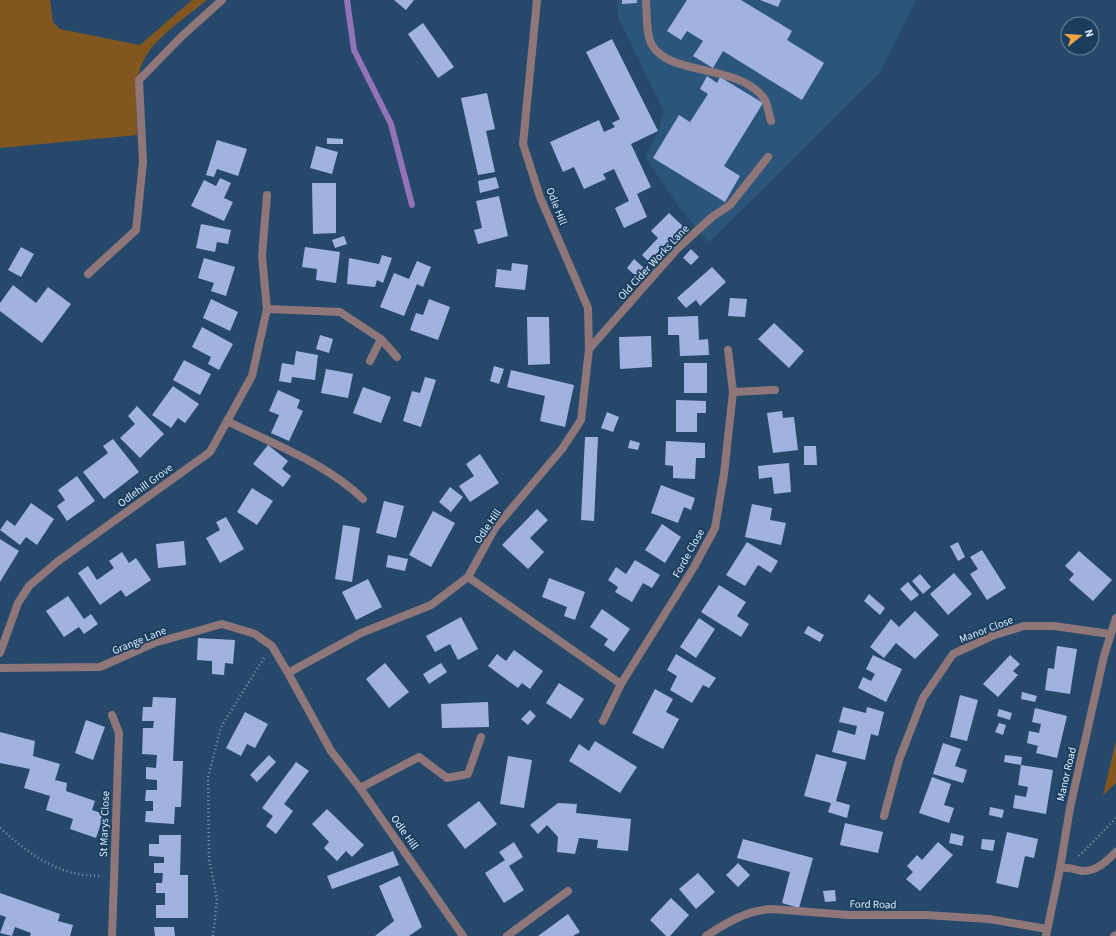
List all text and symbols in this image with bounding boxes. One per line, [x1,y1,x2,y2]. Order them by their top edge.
north arrow [1060,16,1100,56]
text: N [1081,28,1097,39]
street label: Odle Hill [542,185,571,227]
street label: Old Cider Works Lane [614,221,693,303]
street label: Odlehill Grove [115,460,176,511]
street label: Odle Hill [470,506,505,547]
street label: Forde Close [669,526,708,580]
street label: Manor Close [957,612,1016,647]
street label: Grange Lane [110,623,169,658]
street label: Manor Road [1053,746,1080,803]
street label: St Marys Close [96,790,113,857]
street label: Odle Hill [387,812,422,853]
street label: Ford Road [849,897,897,912]

